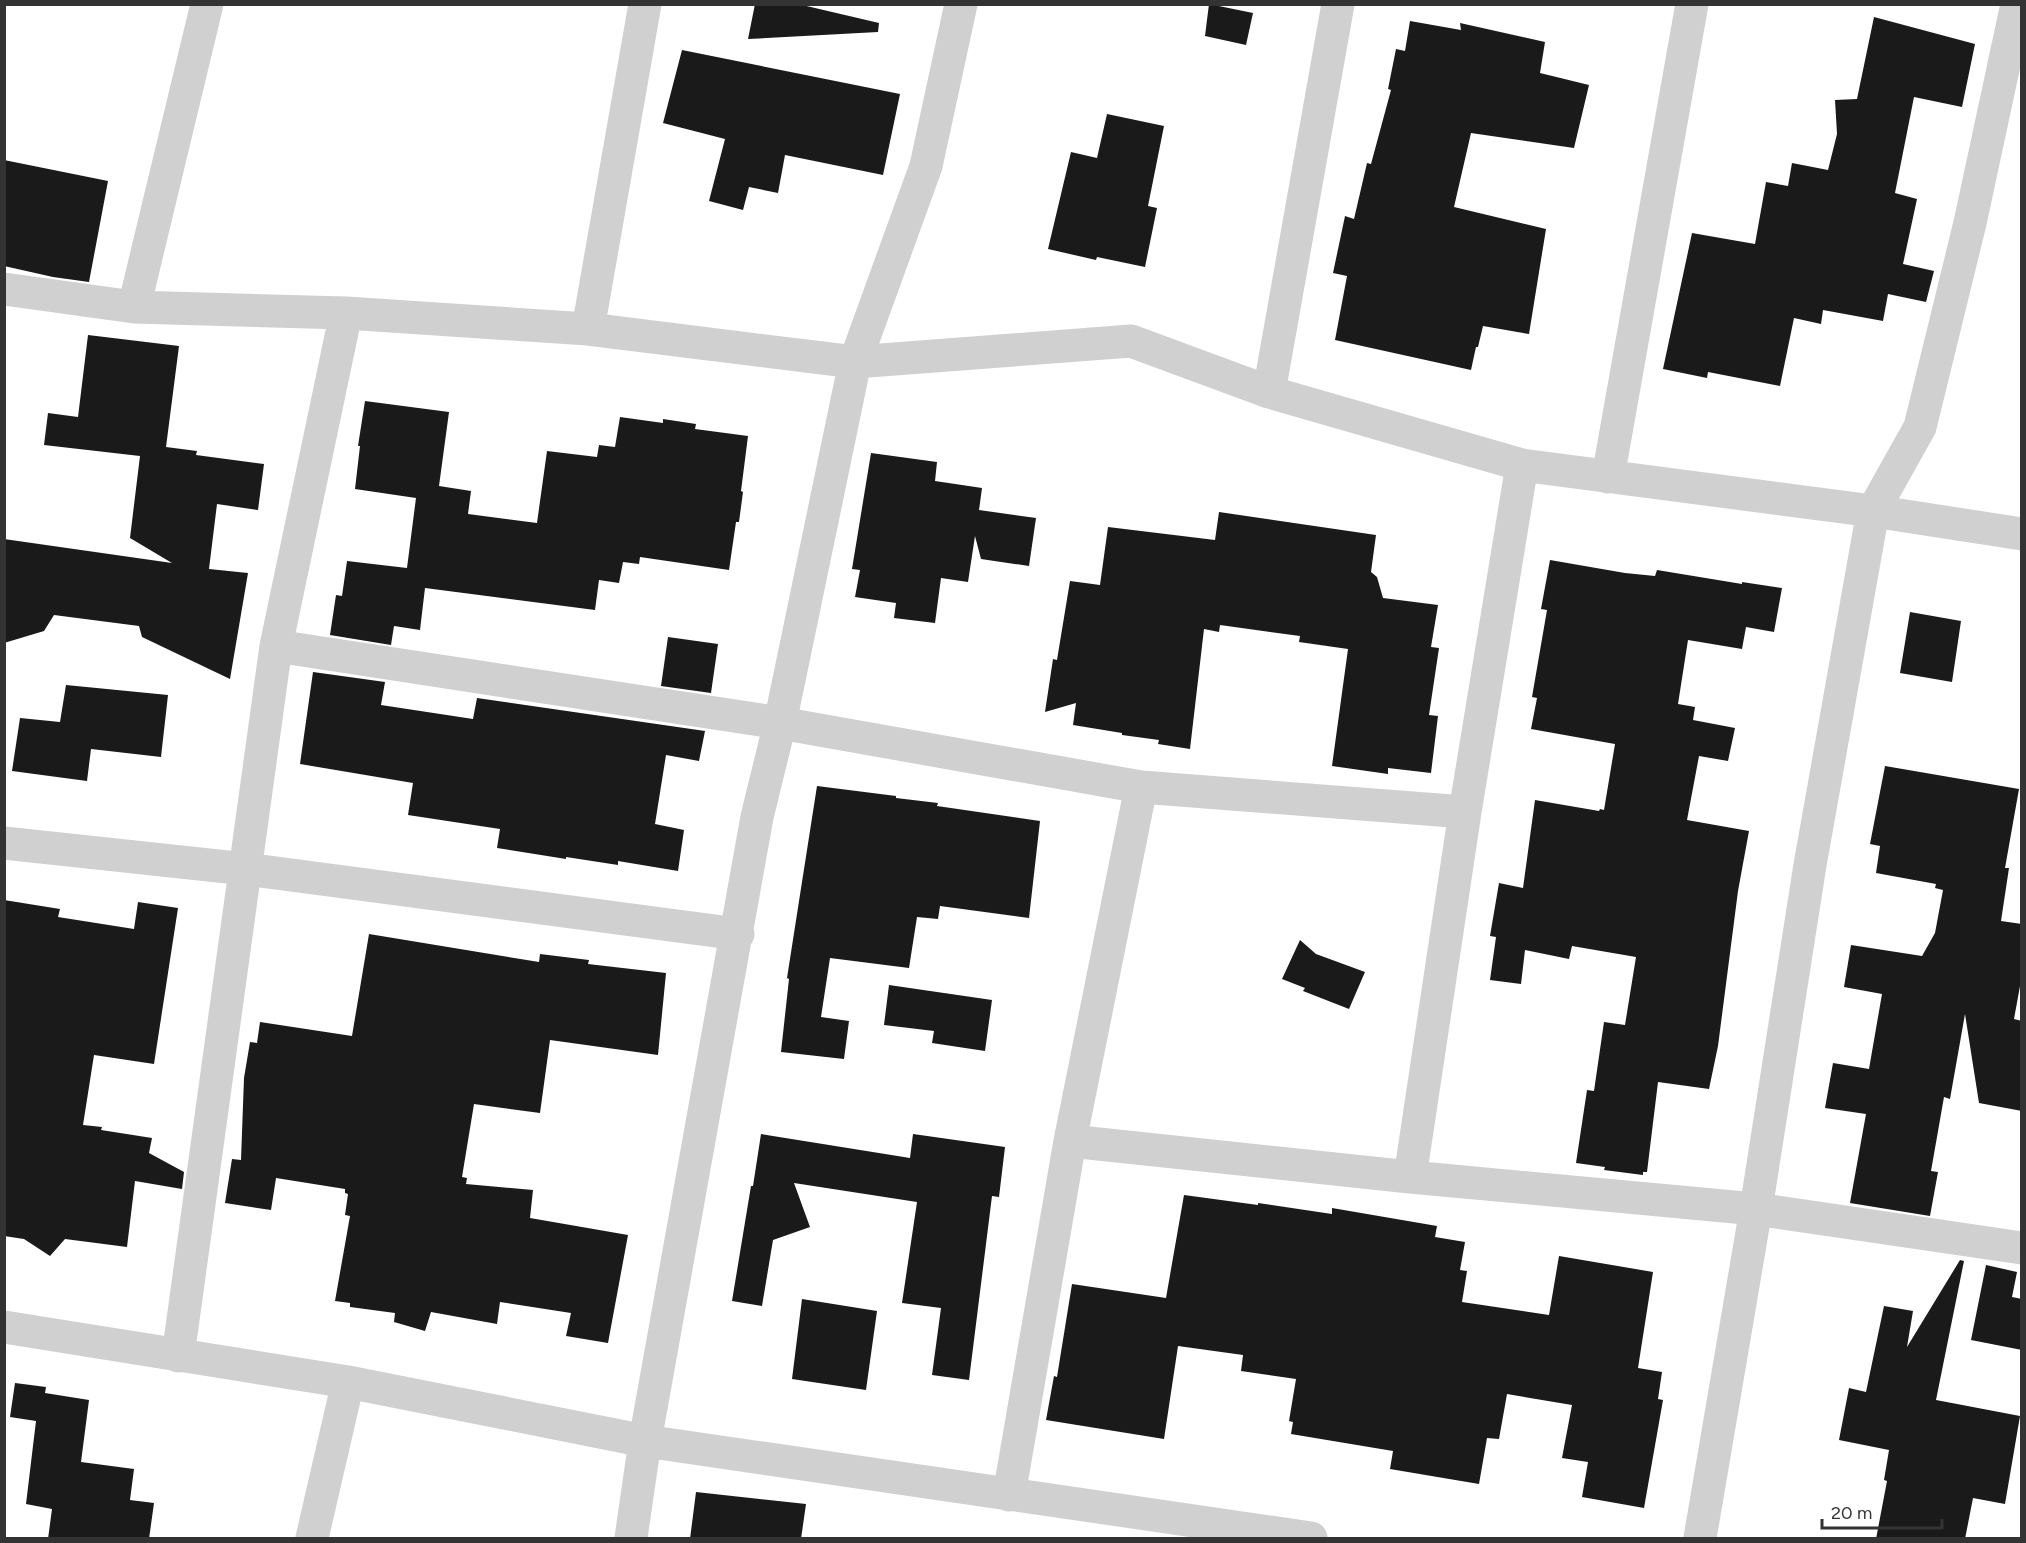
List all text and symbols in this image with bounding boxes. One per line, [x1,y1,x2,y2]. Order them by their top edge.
scale bar [1822,1492,1942,1530]
text: 20 m [1831,1502,1872,1524]

